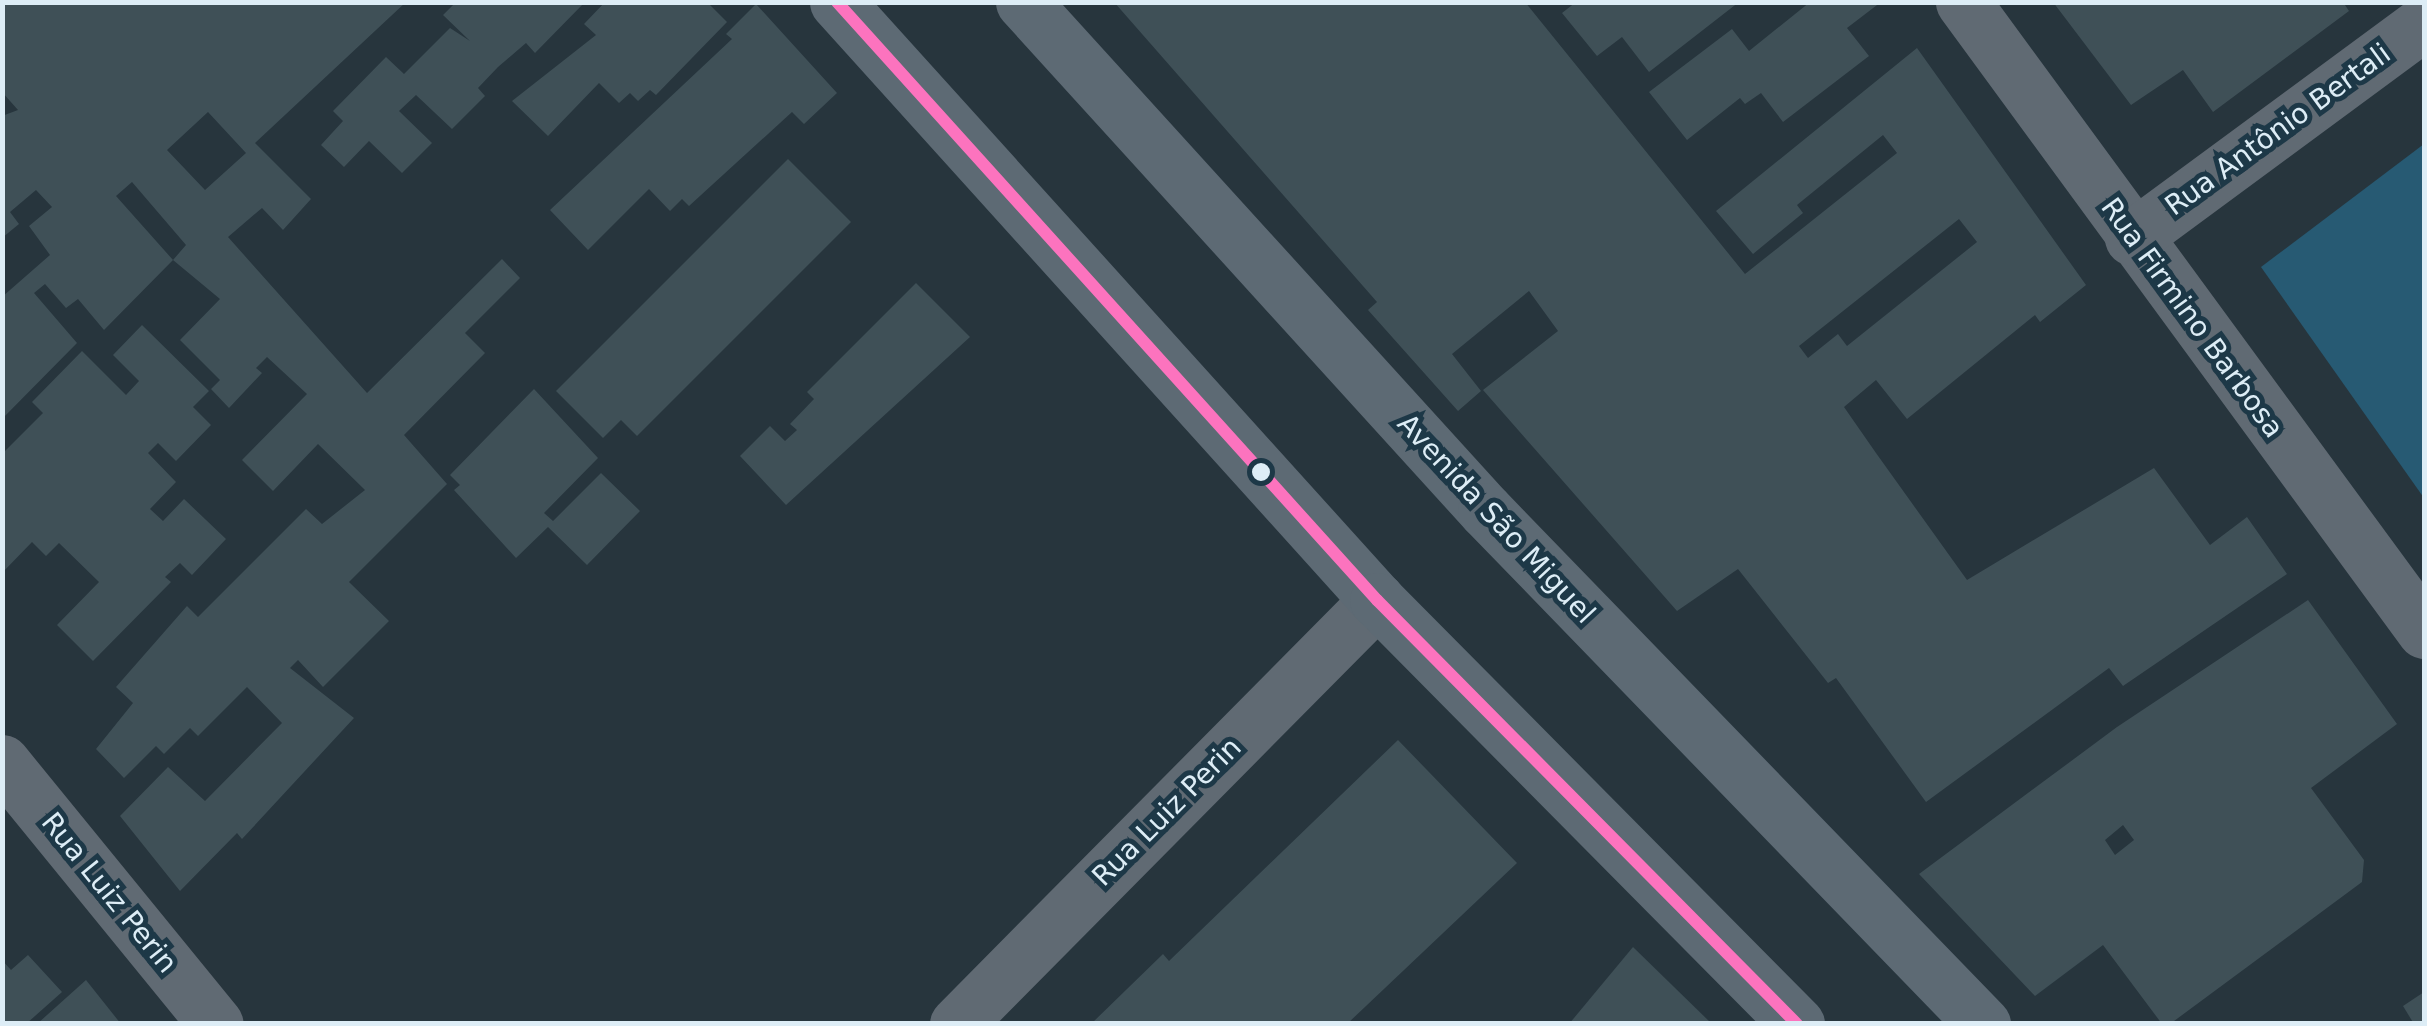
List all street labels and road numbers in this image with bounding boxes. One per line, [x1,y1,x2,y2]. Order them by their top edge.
street label: Rua Antônio Bertali [2159,37,2397,223]
street label: Rua Firmino Barbosa [2094,192,2290,444]
street label: Avenida São Miguel [1390,407,1602,631]
street label: Rua Luiz Perin [1086,731,1248,893]
street label: Rua Luiz Perin [34,806,184,980]

